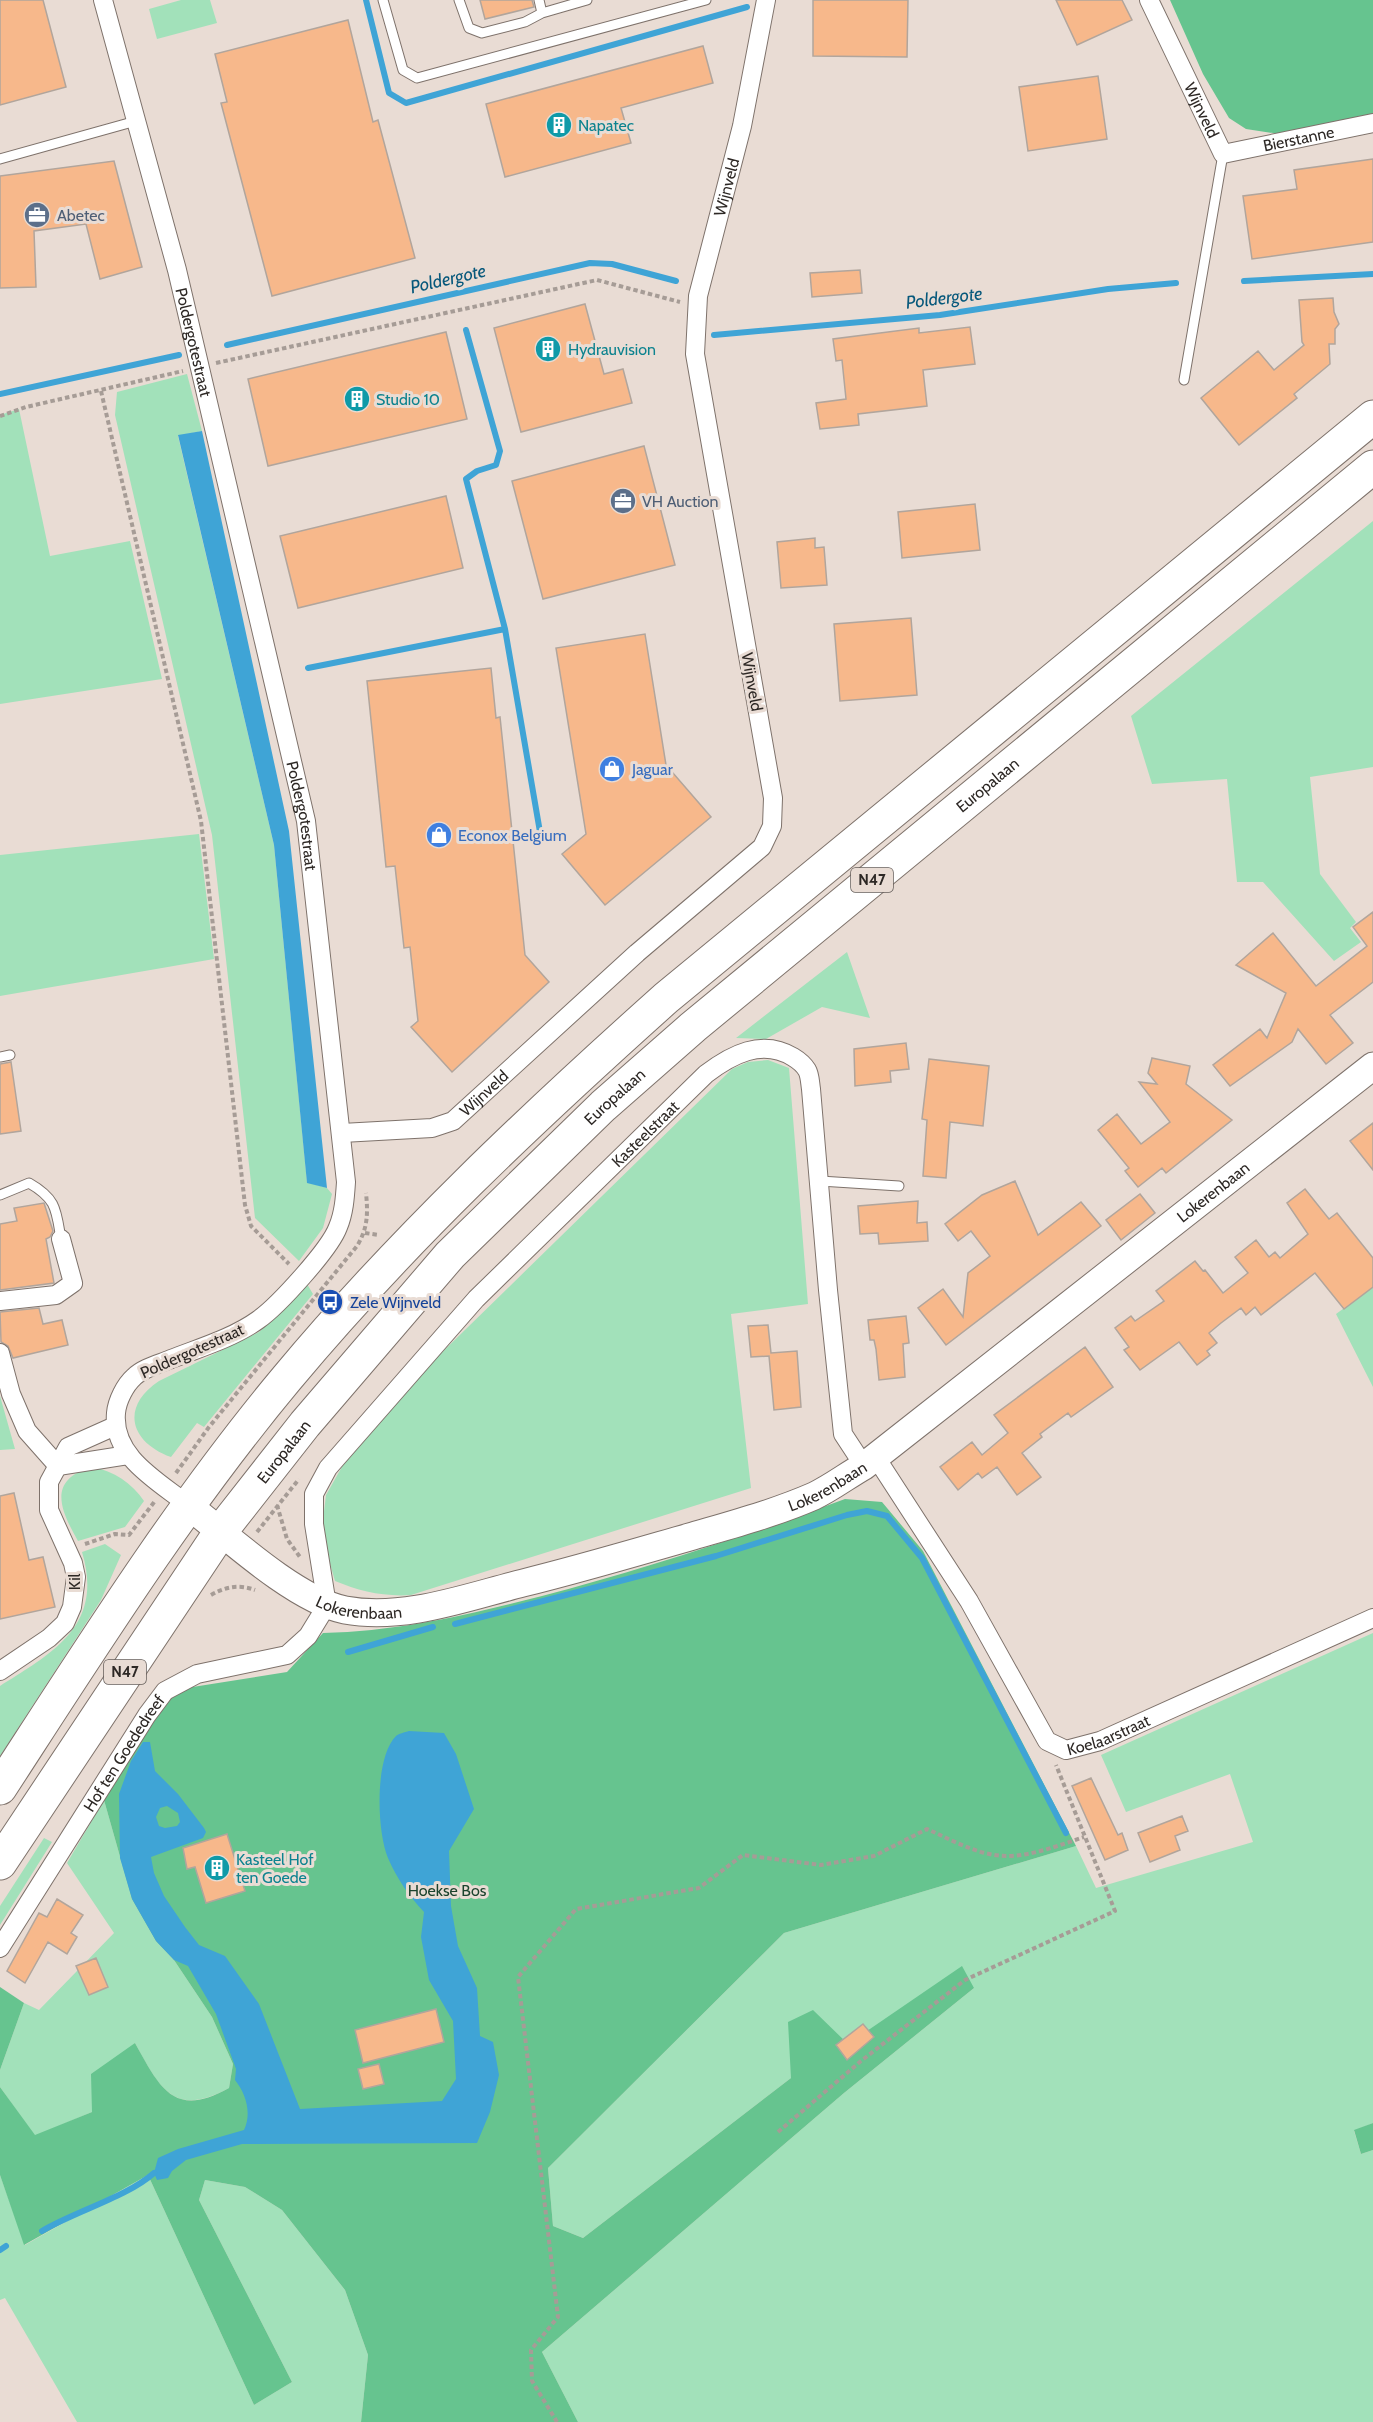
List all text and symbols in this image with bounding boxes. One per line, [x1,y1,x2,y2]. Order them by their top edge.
street label: Wijnveld [1180,79,1223,141]
building icon: Napatec [544,110,574,140]
place label: Napatec [578,116,634,135]
street label: Bierstanne [1261,122,1336,155]
street label: Wijnveld [710,156,743,218]
office icon: Abetec [22,200,52,230]
place label: Abetec [57,206,105,225]
water label: Poldergote [408,260,488,298]
water label: Poldergote [904,282,984,314]
street label: Poldergotestraat [172,286,216,399]
building icon: Hydrauvision [533,334,563,364]
place label: Hydrauvision [568,340,656,359]
building icon: Studio 10 [342,384,372,414]
place label: Studio 10 [376,390,440,409]
office icon: VH Auction [608,486,638,516]
place label: VH Auction [642,492,719,511]
street label: Wijnveld [738,651,766,713]
street label: Europalaan [952,753,1022,816]
shop icon: Jaguar [597,754,627,784]
street label: Poldergotestraat [283,759,321,872]
place label: Jaguar [631,760,674,779]
shop icon: Econox Belgium [424,820,454,850]
place label: Econox Belgium [458,826,567,845]
road number: N47 [851,868,893,892]
street label: Europalaan [580,1064,649,1129]
street label: Wijnveld [456,1066,512,1120]
street label: Kasteelstraat [607,1096,683,1171]
street label: Lokerenbaan [1173,1157,1253,1226]
bus stop icon: Zele Wijnveld [315,1287,345,1317]
place label: Zele Wijnveld [350,1293,441,1312]
street label: Poldergotestraat [137,1319,247,1382]
street label: Europalaan [253,1416,314,1487]
street label: Lokerenbaan [785,1457,870,1515]
street label: Kil [65,1573,84,1590]
street label: Lokerenbaan [313,1591,403,1622]
road number: N47 [104,1660,146,1684]
street label: Hof ten Goededreef [79,1690,169,1815]
street label: Koelaarstraat [1065,1710,1153,1759]
place label: Kasteel Hof ten Goede [236,1850,314,1887]
building icon: Kasteel Hof ten Goede [202,1853,232,1883]
park label: Hoekse Bos [408,1881,487,1900]

